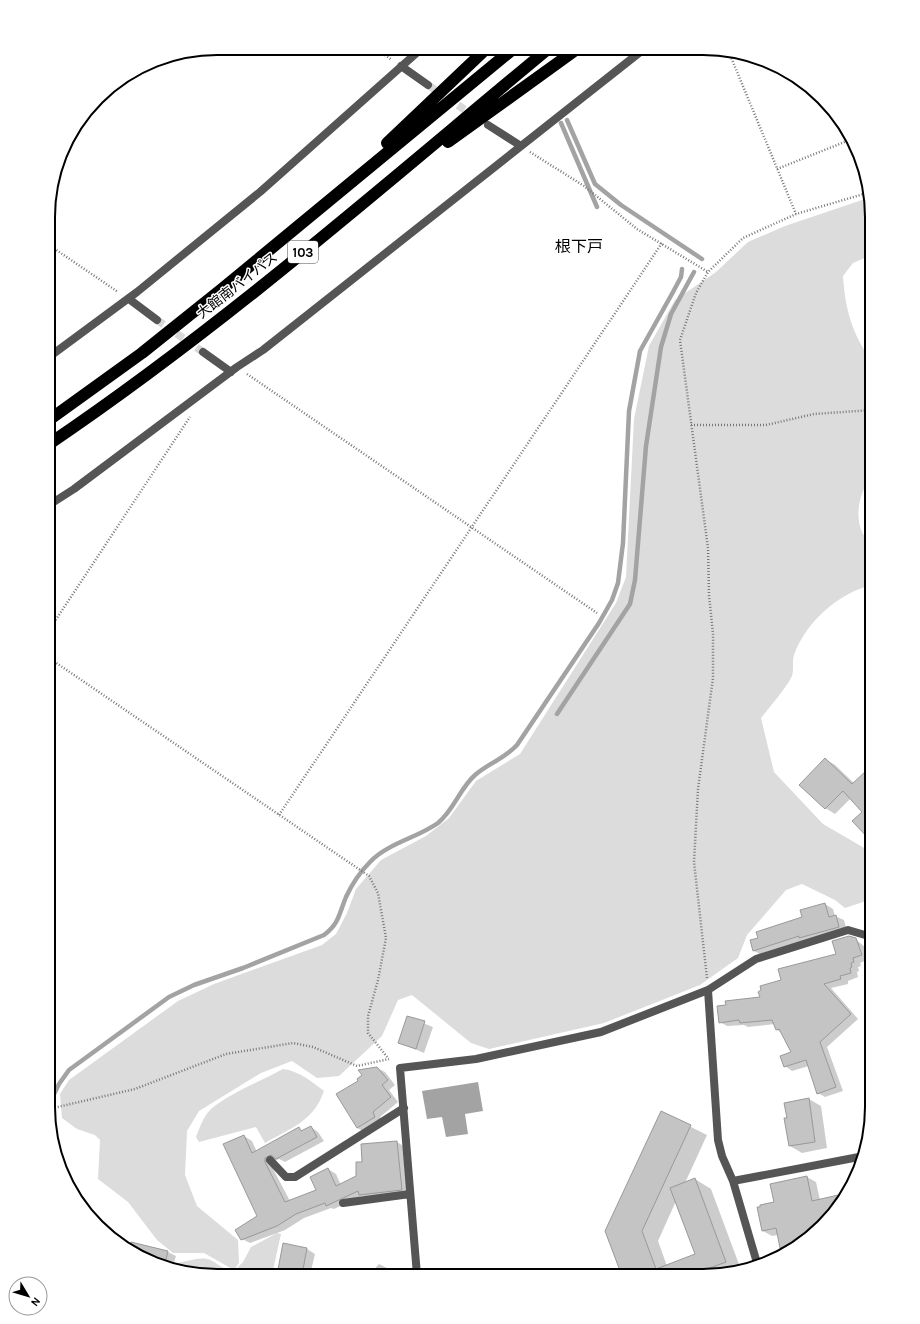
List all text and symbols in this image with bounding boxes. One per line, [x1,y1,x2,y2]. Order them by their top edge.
district label: 根下戸 [555,237,603,256]
road number: 103 [288,241,318,263]
street label: 大館南バイパス [194,249,281,322]
north arrow [8,1276,48,1316]
text: N [28,1295,43,1309]

